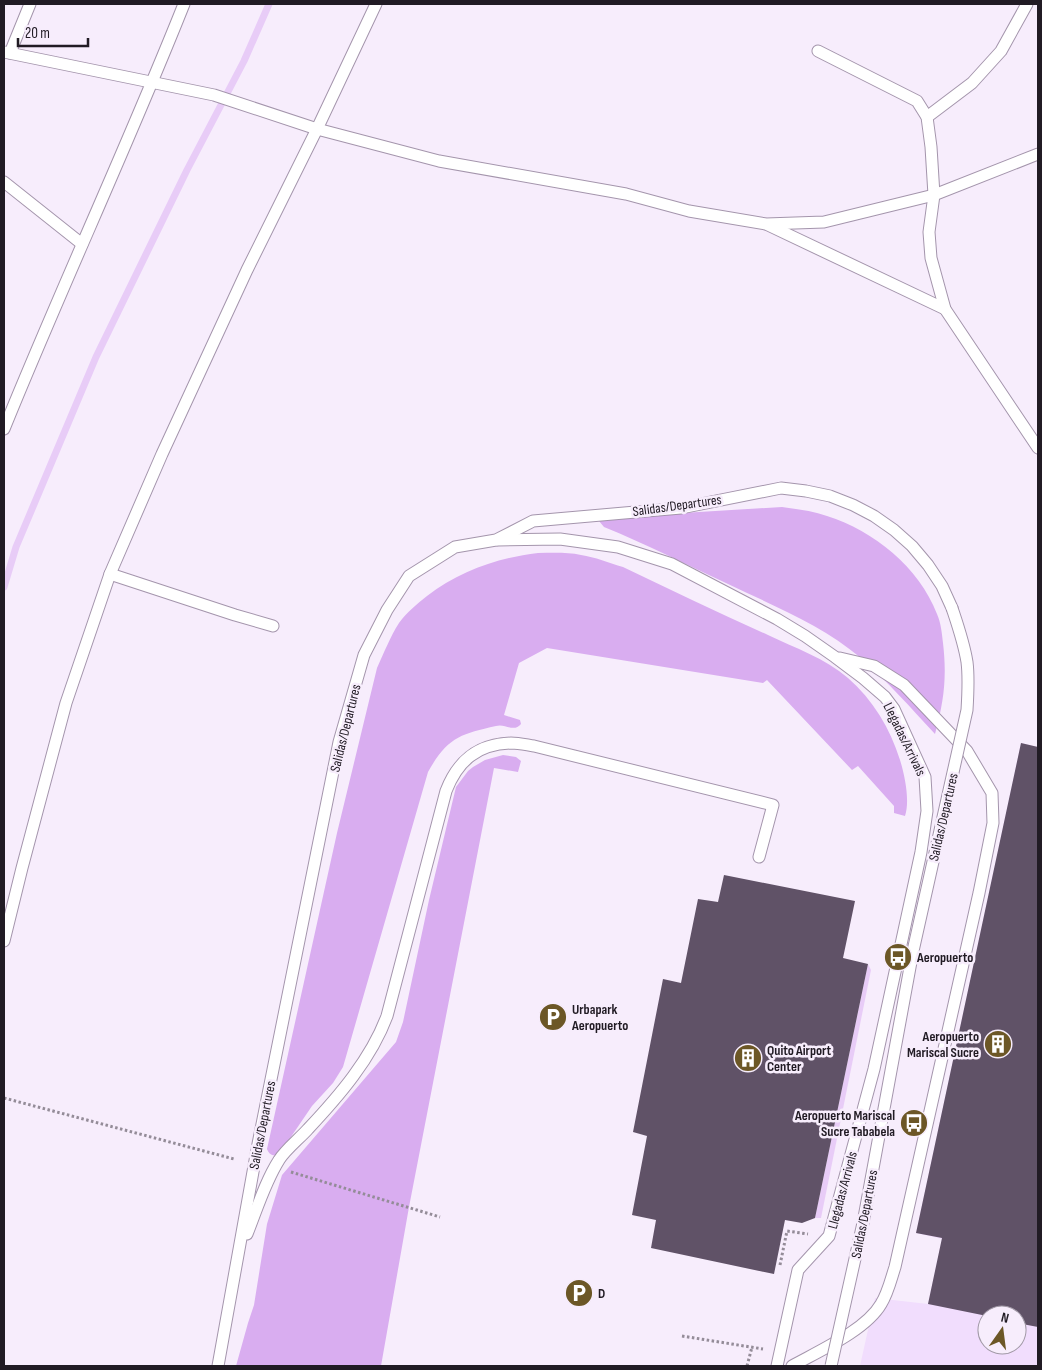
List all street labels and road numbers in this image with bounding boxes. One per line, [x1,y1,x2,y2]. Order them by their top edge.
street label: Salidas/Departures [631,491,723,520]
street label: Salidas/Departures [326,683,365,774]
street label: Llegadas/Arrivals [879,700,930,779]
street label: Salidas/Departures [925,772,962,863]
street label: Salidas/Departures [246,1079,279,1171]
street label: Llegadas/Arrivals [824,1150,861,1231]
street label: Salidas/Departures [848,1168,881,1260]

